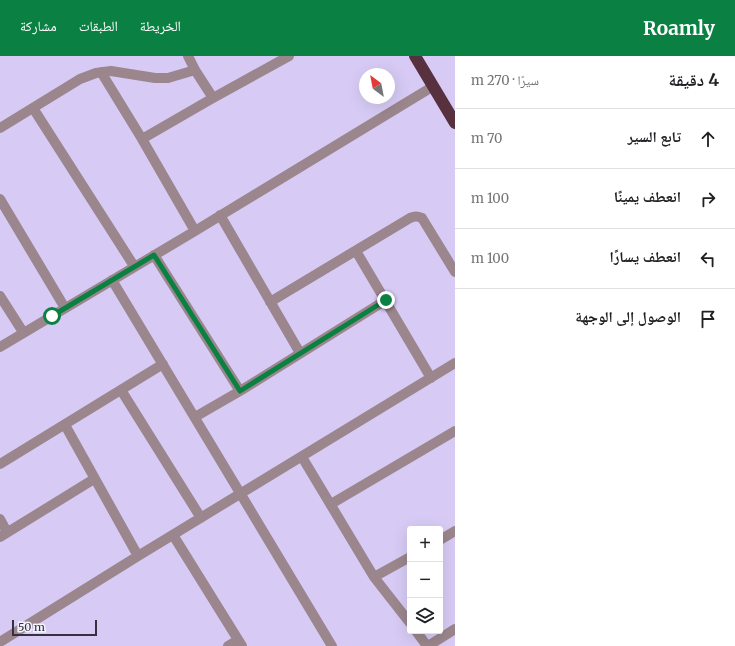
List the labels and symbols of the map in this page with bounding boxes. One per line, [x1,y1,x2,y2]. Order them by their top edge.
north arrow [359,68,395,104]
route end [377,291,395,309]
route start [43,307,61,325]
scale bar [12,618,97,637]

